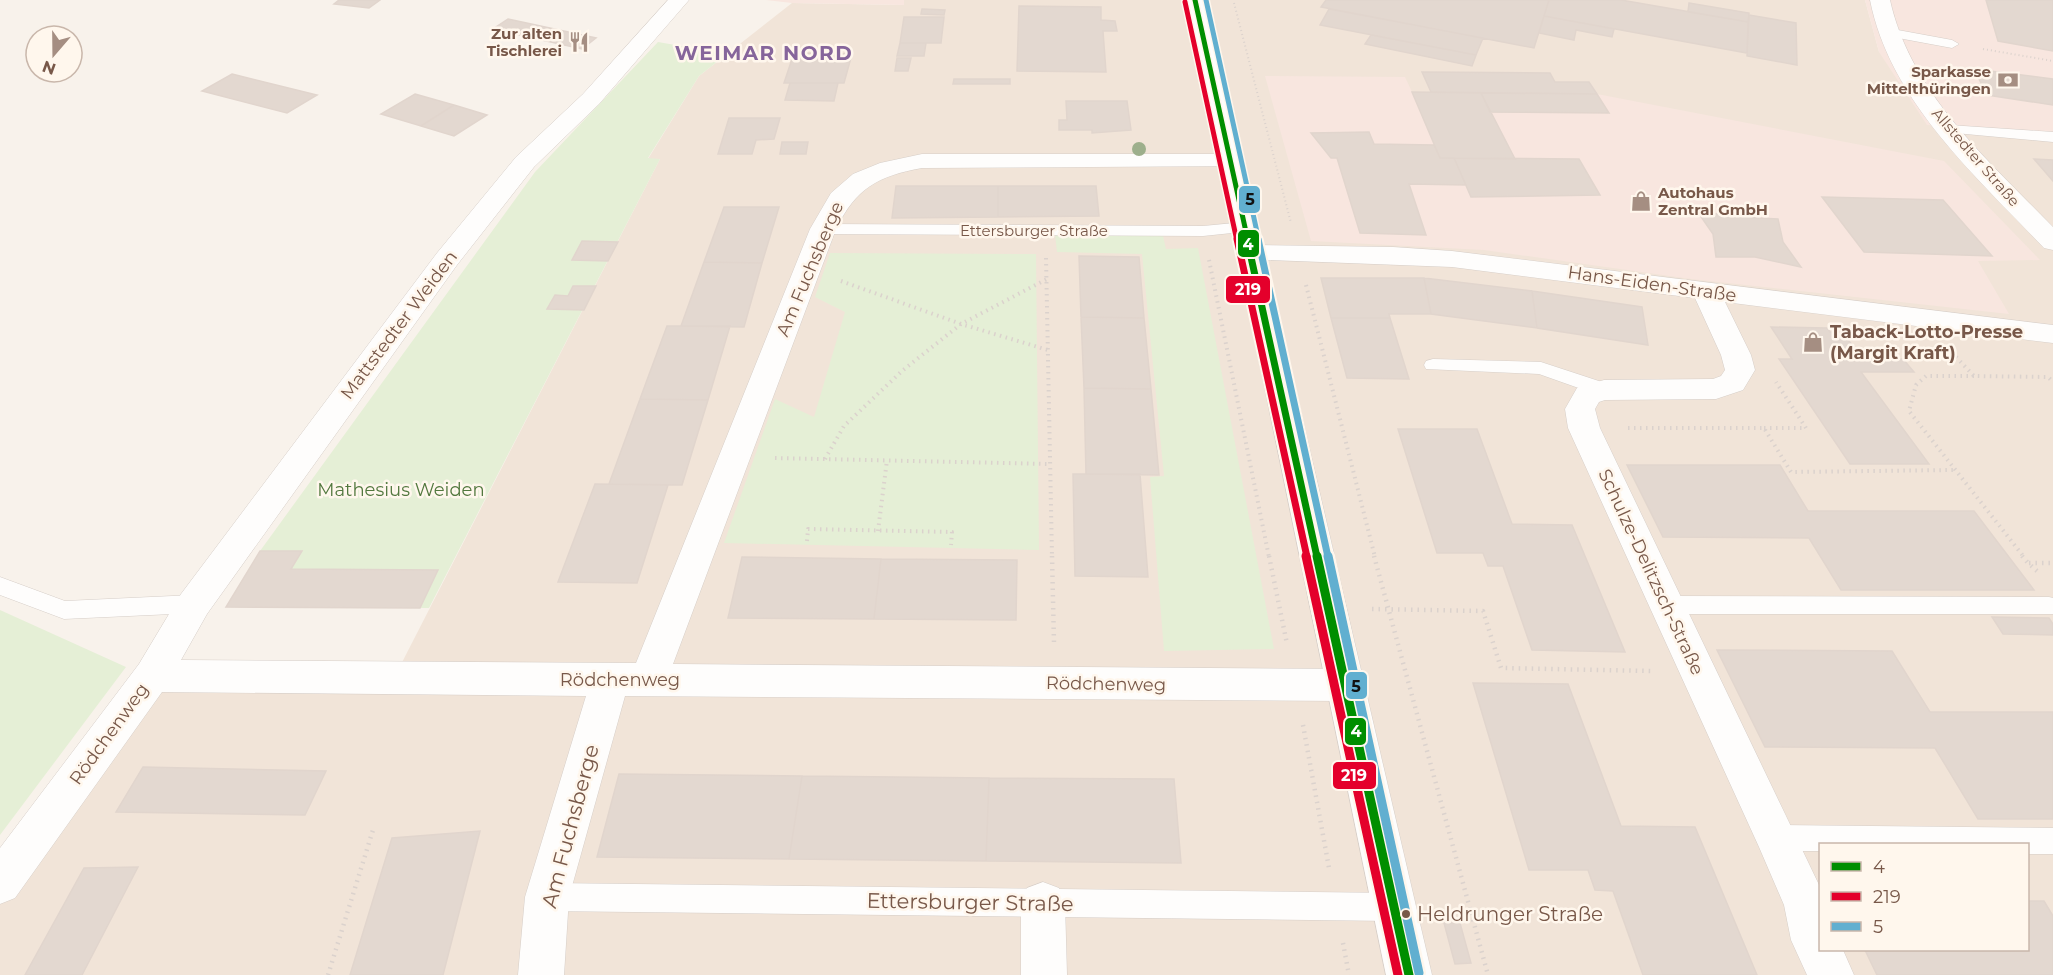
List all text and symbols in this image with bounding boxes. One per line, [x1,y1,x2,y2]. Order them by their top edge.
north arrow [24,24,84,84]
place label: Zur alten Tischlerei [487,24,562,60]
restaurant icon: Zur alten Tischlerei [567,30,591,54]
district label: WEIMAR NORD [675,41,853,65]
text: N [40,56,58,79]
place label: Sparkasse Mittelthüringen [1867,62,1991,98]
bank icon: Sparkasse Mittelthüringen [1996,68,2020,92]
street label: Allstedter Straße [1928,104,2024,210]
place label: Autohaus Zentral GmbH [1657,183,1768,219]
line badge: 5 [1238,185,1261,214]
shop icon: Autohaus Zentral GmbH [1629,189,1653,213]
text: 5 [1245,190,1255,209]
street label: Am Fuchsberge [772,198,848,340]
street label: Ettersburger Straße [960,221,1108,240]
line badge: 4 [1237,229,1260,258]
text: 4 [1242,235,1254,254]
street label: Mattstedter Weiden [336,246,462,404]
street label: Hans-Eiden-Straße [1566,261,1738,307]
line badge: 219 [1225,275,1271,304]
text: 219 [1235,280,1261,299]
place label: Taback-Lotto-Presse (Margit Kraft) [1830,321,2023,364]
shop icon: Taback-Lotto-Presse (Margit Kraft) [1801,330,1825,354]
street label: Schulze-Delitzsch-Straße [1594,465,1709,679]
park label: Mathesius Weiden [317,479,485,501]
street label: Rödchenweg [560,669,680,691]
line badge: 5 [1345,671,1368,700]
street label: Rödchenweg [1046,672,1166,696]
text: 5 [1351,677,1361,696]
street label: Rödchenweg [65,679,153,789]
line badge: 4 [1344,717,1367,746]
text: 4 [1350,722,1362,741]
street label: Am Fuchsberge [536,742,604,910]
line badge: 219 [1332,761,1377,790]
text: 219 [1341,766,1367,785]
legend [1819,843,2029,951]
text: 4 [1873,856,1885,878]
text: 219 [1873,886,1901,908]
street label: Ettersburger Straße [866,888,1074,916]
place label: Heldrunger Straße [1417,902,1603,926]
marker: Heldrunger Straße [1400,908,1412,920]
text: 5 [1873,916,1883,938]

